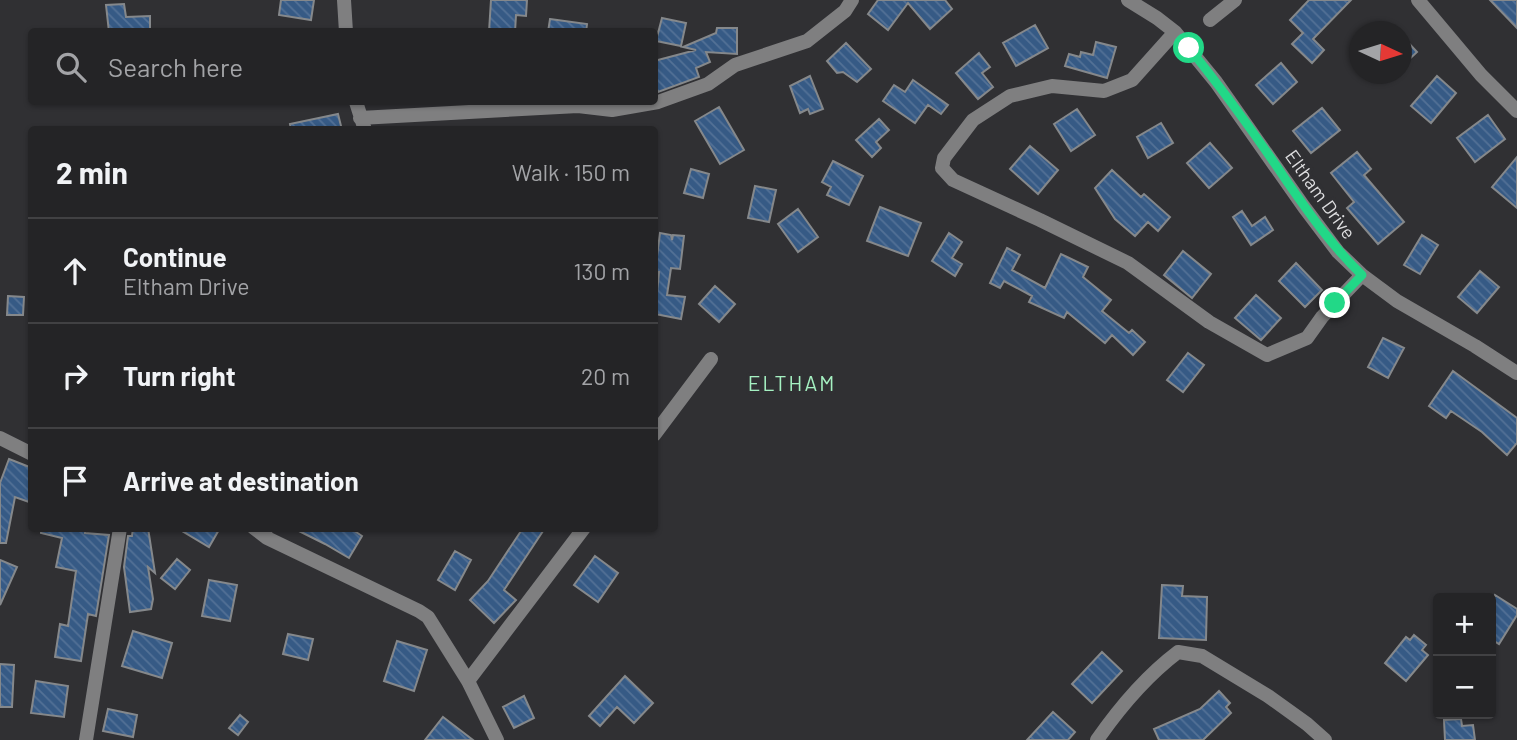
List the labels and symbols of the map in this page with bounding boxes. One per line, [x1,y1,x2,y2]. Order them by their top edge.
north arrow [1349,21,1412,84]
route start [1173,32,1204,63]
street label: Eltham Drive [1281,145,1361,243]
route end [1319,287,1350,318]
district label: ELTHAM [748,370,836,395]

